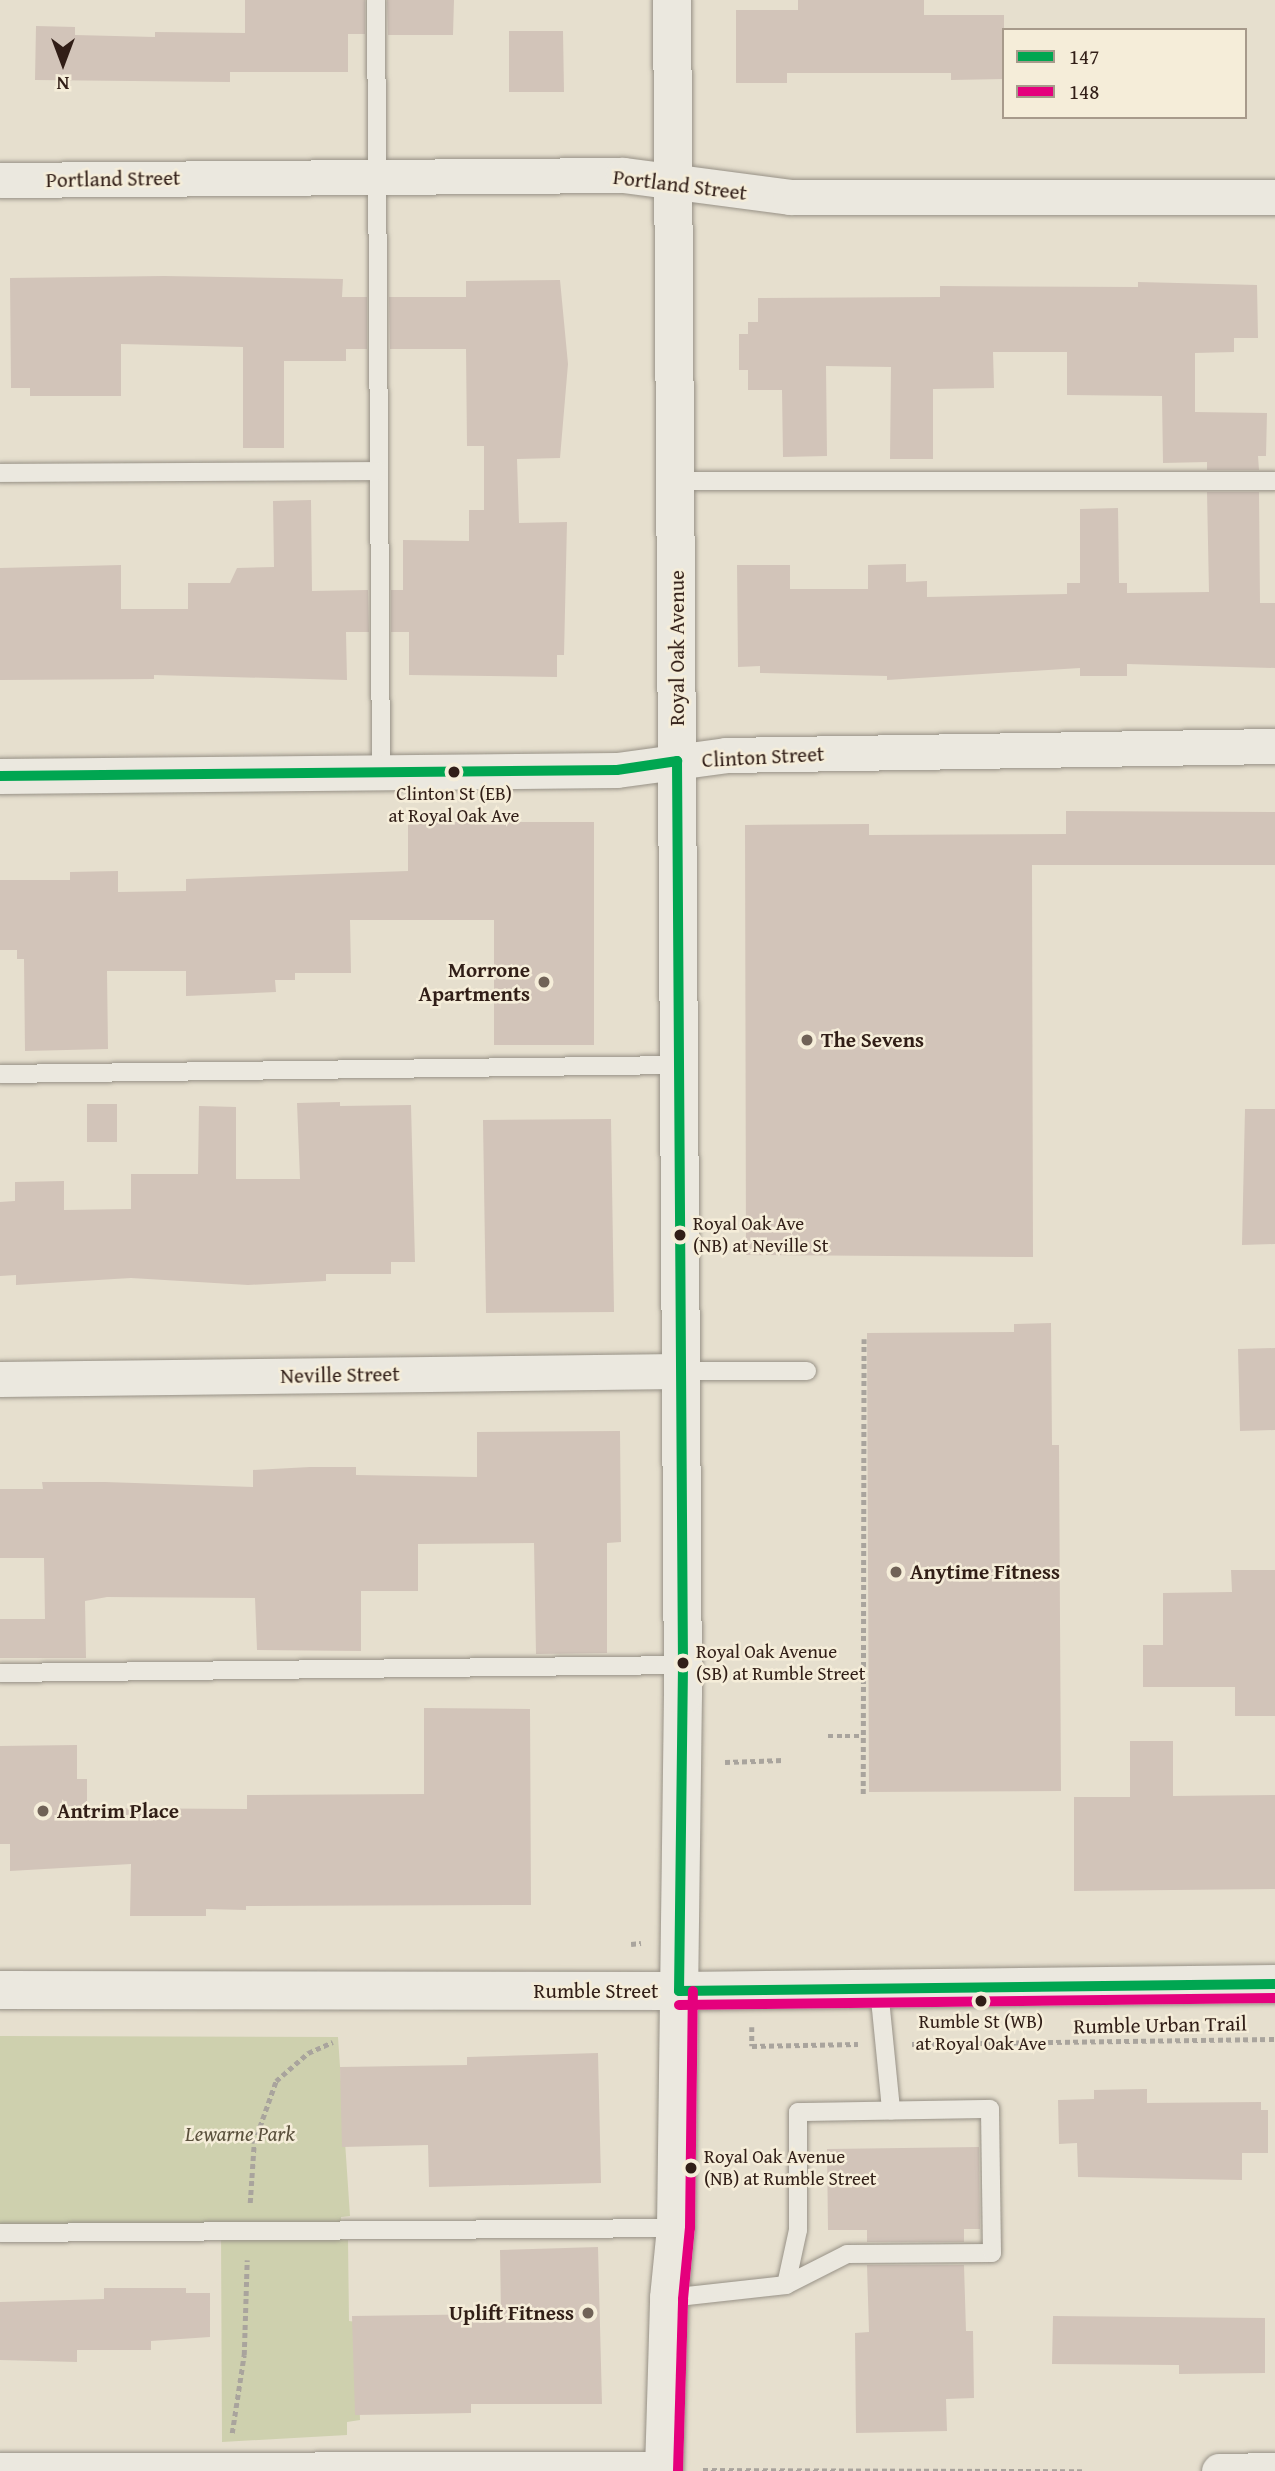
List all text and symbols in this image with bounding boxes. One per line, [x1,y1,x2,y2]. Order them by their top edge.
north arrow [28,28,98,98]
legend [1002,28,1247,119]
text: 147 [1069,41,1099,72]
text: N [57,70,69,98]
text: 148 [1069,76,1099,107]
street label: Portland Street [612,164,748,206]
street label: Portland Street [45,165,181,193]
street label: Royal Oak Avenue [664,570,690,726]
street label: Clinton Street [701,741,825,773]
marker: Clinton St (EB) at Royal Oak Ave [447,765,461,779]
place label: Clinton St (EB) at Royal Oak Ave [388,783,520,827]
place label: Morrone Apartments [419,957,530,1007]
marker: Morrone Apartments [536,974,552,990]
place label: The Sevens [821,1027,924,1053]
marker: The Sevens [799,1032,815,1048]
place label: Royal Oak Ave (NB) at Neville St [693,1213,828,1257]
marker: Royal Oak Ave (NB) at Neville St [673,1228,687,1242]
street label: Neville Street [280,1361,400,1389]
place label: Anytime Fitness [910,1559,1060,1585]
marker: Anytime Fitness [888,1564,904,1580]
place label: Royal Oak Avenue (SB) at Rumble Street [696,1641,865,1685]
marker: Royal Oak Avenue (SB) at Rumble Street [676,1656,690,1670]
place label: Antrim Place [57,1798,179,1824]
marker: Antrim Place [35,1803,51,1819]
street label: Rumble Street [534,1978,658,2004]
marker: Rumble St (WB) at Royal Oak Ave [974,1994,988,2008]
place label: Rumble St (WB) at Royal Oak Ave [915,2011,1047,2055]
street label: Rumble Urban Trail [1073,2011,1247,2039]
park label: Lewarne Park [185,2121,295,2147]
place label: Royal Oak Avenue (NB) at Rumble Street [704,2146,877,2190]
marker: Royal Oak Avenue (NB) at Rumble Street [684,2161,698,2175]
place label: Uplift Fitness [449,2300,574,2326]
marker: Uplift Fitness [580,2305,596,2321]

